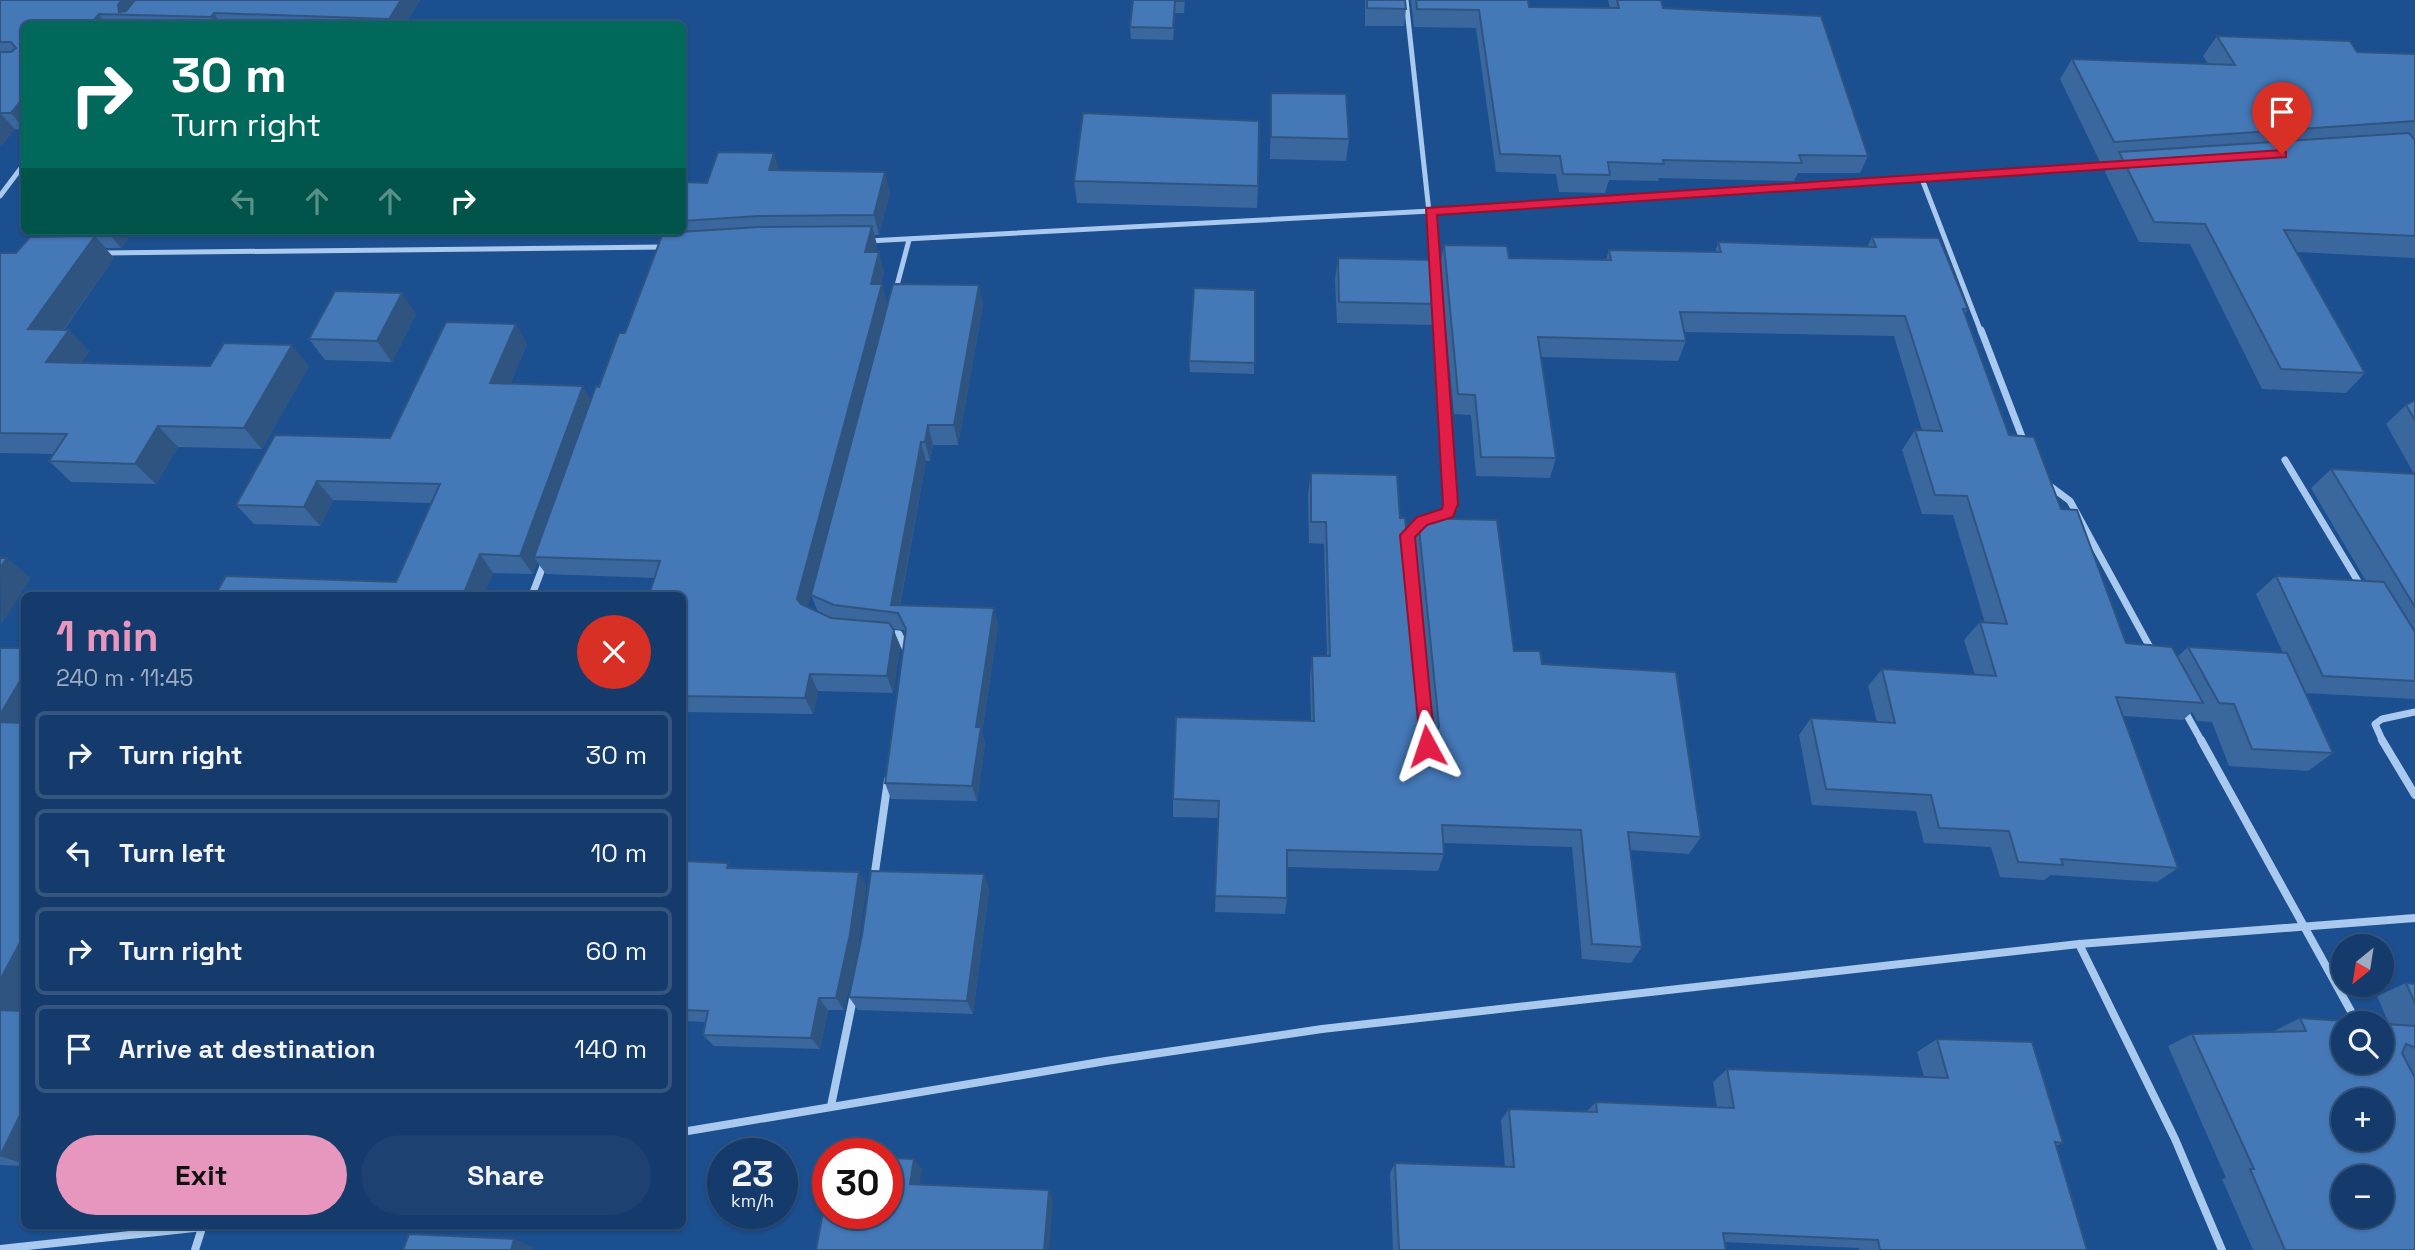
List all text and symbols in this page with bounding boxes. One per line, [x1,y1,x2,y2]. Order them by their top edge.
text: 30 m [171,44,287,106]
icon: right [56,49,147,140]
pin [2252,82,2312,154]
icon: arrive [2263,93,2301,131]
text: Turn right [171,105,321,145]
icon: left [225,182,263,220]
icon: ahead [298,182,336,220]
icon: ahead [371,182,409,220]
icon: right [444,182,482,220]
text: 1 min [56,610,159,663]
button: close [577,615,651,689]
text: 240 m · 11:45 [56,663,193,693]
position arrow [1390,709,1464,783]
icon: right [60,736,98,774]
text: Turn right [119,738,243,772]
text: 30 m [586,738,647,772]
icon: left [60,834,98,872]
text: Turn left [119,836,226,870]
text: 10 m [590,836,647,870]
icon: right [60,932,98,970]
text: Turn right [119,934,243,968]
text: 60 m [585,934,647,968]
north arrow [2331,934,2394,998]
map controls [2331,934,2394,1228]
button: search [2331,1011,2394,1074]
icon: arrive [60,1030,98,1068]
text: Arrive at destination [119,1032,376,1066]
text: 140 m [574,1032,647,1066]
button: + [2331,1088,2394,1151]
button: Exit [56,1135,347,1215]
button: Share [361,1135,651,1215]
speed limit sign: 30 [812,1138,903,1229]
text: 23 [731,1152,774,1196]
button: − [2331,1165,2394,1228]
text: km/h [731,1189,774,1212]

